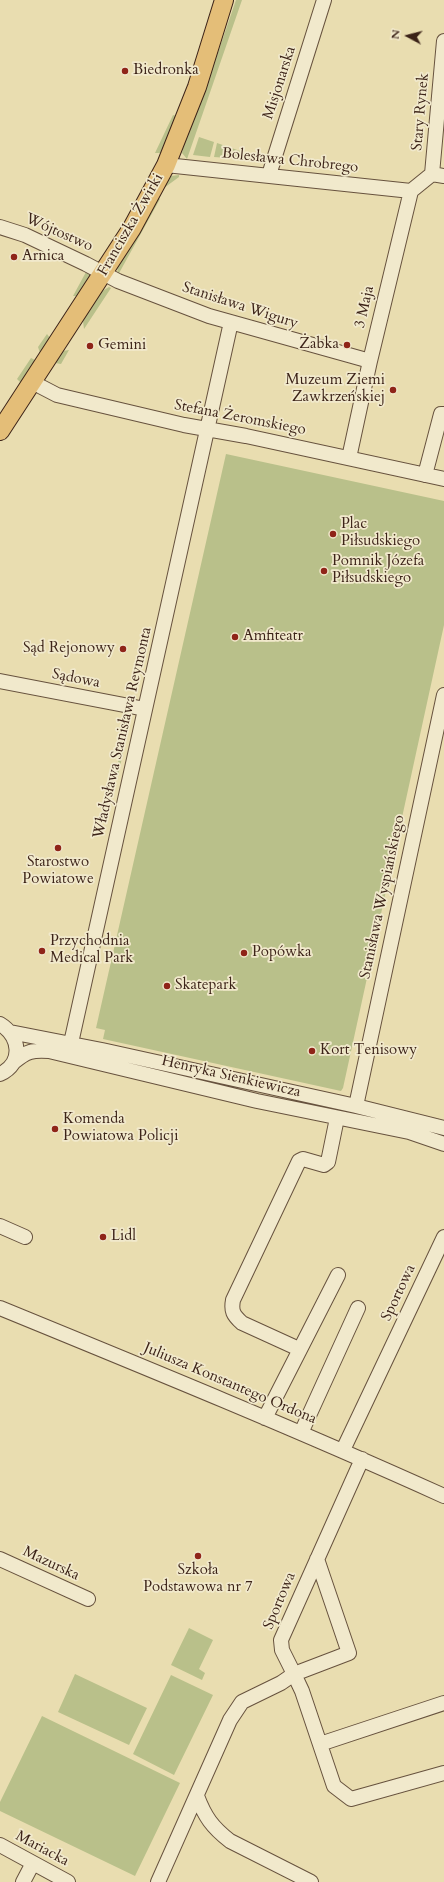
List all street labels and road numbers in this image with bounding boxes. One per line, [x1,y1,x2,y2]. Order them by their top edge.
street label: Misjonarska [260,44,300,122]
street label: Stary Rynek [409,72,433,152]
street label: Bolesława Chrobrego [221,145,359,177]
street label: Franciszka Żwirki [94,171,168,279]
street label: Wójtostwo [23,210,95,256]
street label: Stanisława Wigury [180,279,300,333]
street label: 3 Maja [351,284,379,330]
street label: Stefana Żeromskiego [173,396,307,440]
street label: Władysława Stanisława Reymonta [90,625,156,841]
street label: Sądowa [50,666,102,692]
street label: Stanisława Wyspiańskiego [357,813,409,981]
street label: Henryka Sienkiewicza [160,1052,302,1102]
street label: Sportowa [378,1262,420,1324]
street label: Juliusza Konstantego Ordona [141,1339,319,1429]
street label: Mazurska [20,1543,82,1585]
street label: Sportowa [260,1570,300,1632]
street label: Mariacka [12,1827,72,1871]

